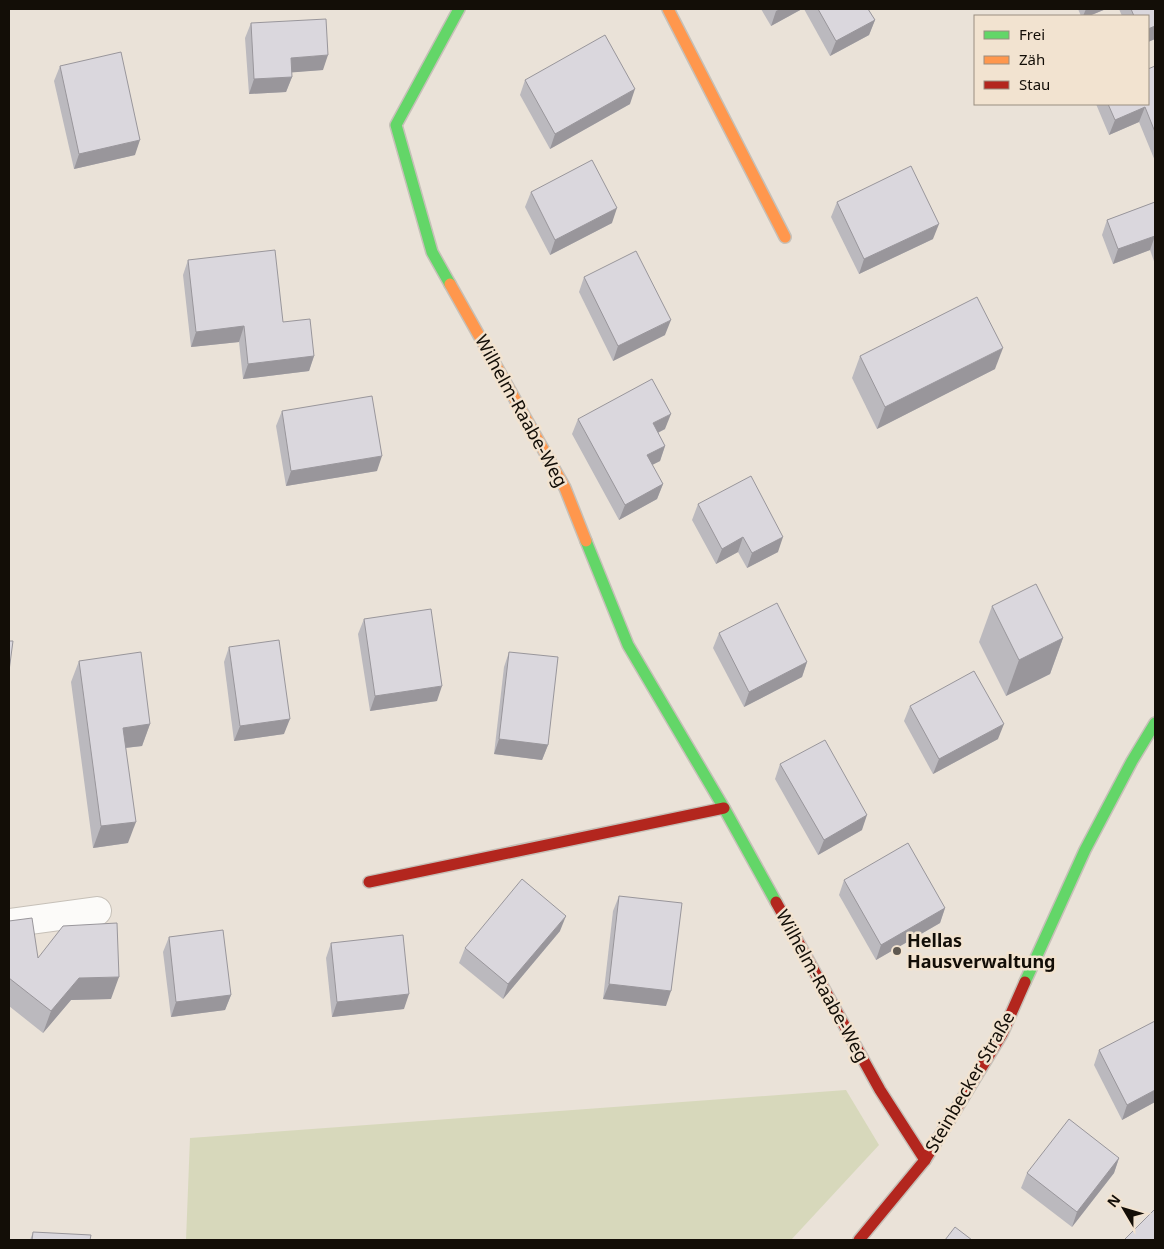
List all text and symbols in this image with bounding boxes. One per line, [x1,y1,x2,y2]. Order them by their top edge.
legend [974,15,1149,105]
text: Frei [1019,24,1045,44]
text: Zäh [1019,49,1045,69]
text: Stau [1019,74,1050,94]
street label: Wilhelm-Raabe-Weg [470,330,574,491]
street label: Wilhelm-Raabe-Weg [771,905,875,1066]
place label: Hellas Hausverwaltung [907,928,1056,973]
marker: Hellas Hausverwaltung [891,945,903,957]
street label: Steinbecker Straße [919,1007,1019,1156]
north arrow [1099,1184,1149,1234]
text: N [1102,1190,1124,1211]

